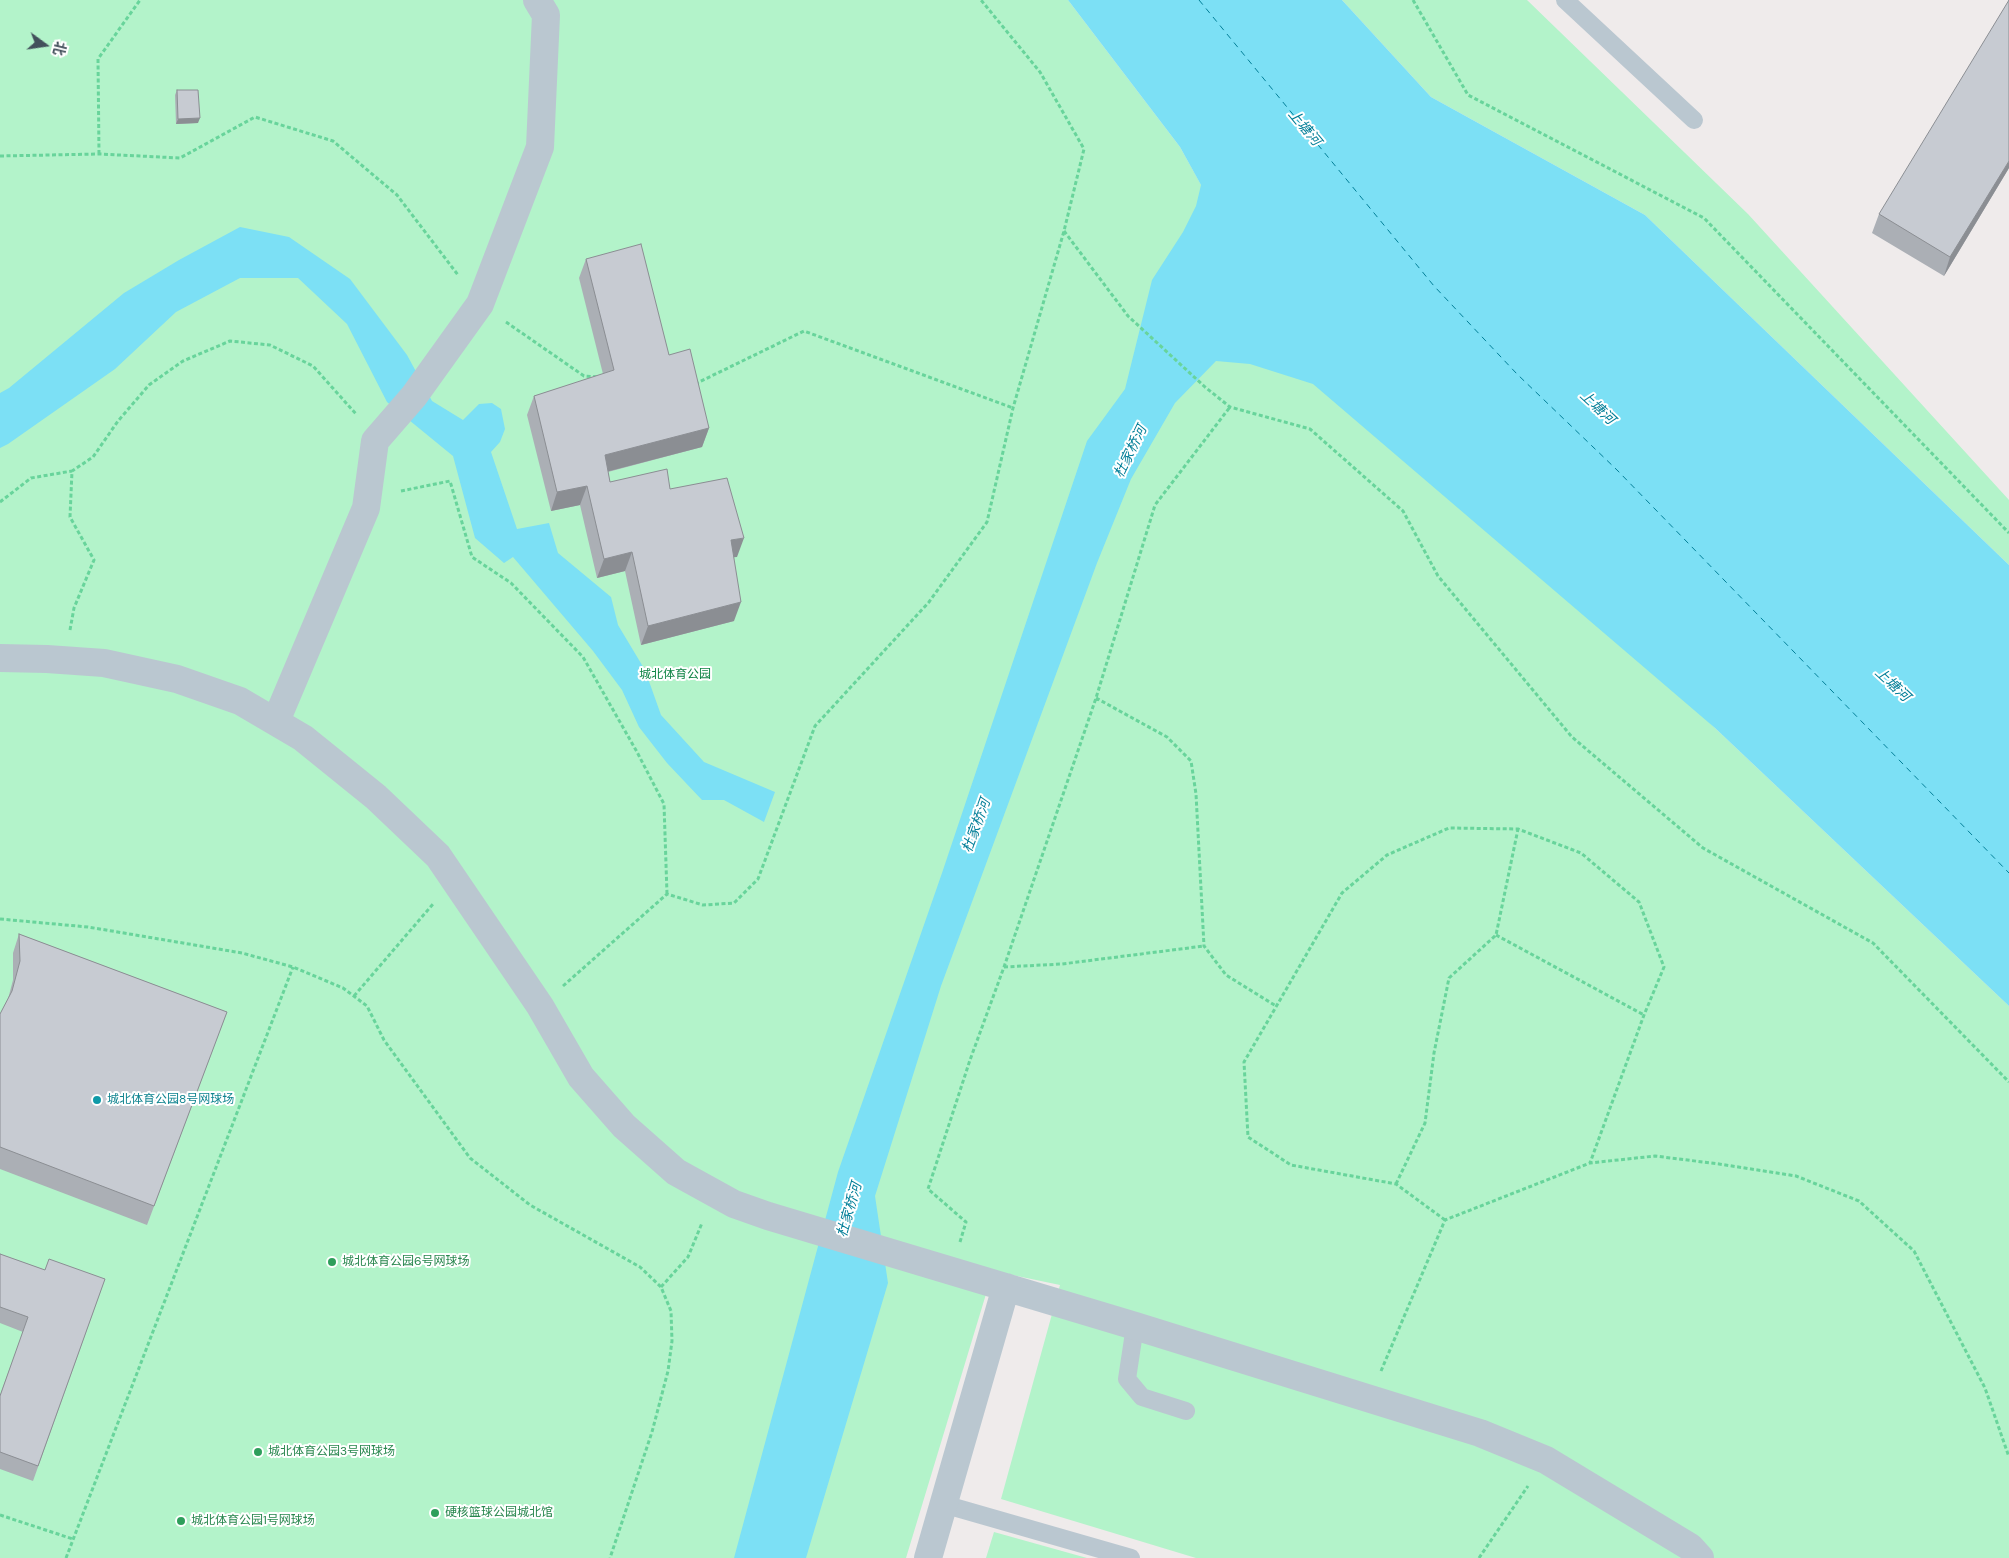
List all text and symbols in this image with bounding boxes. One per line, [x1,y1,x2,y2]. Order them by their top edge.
north arrow [20,20,70,70]
text: 北 [49,40,70,58]
water label: 上塘河 [1284,107,1324,149]
water label: 上塘河 [1576,388,1618,428]
water label: 杜家桥河 [1111,423,1151,481]
water label: 上塘河 [1871,665,1913,705]
park label: 城北体育公园 [639,668,711,682]
water label: 杜家桥河 [960,797,994,855]
place label: 城北体育公园8号网球场 [107,1093,234,1107]
marker: 城北体育公园8号网球场 [91,1094,103,1106]
water label: 杜家桥河 [834,1181,866,1239]
place label: 城北体育公园6号网球场 [342,1255,470,1269]
marker: 城北体育公园6号网球场 [326,1256,338,1268]
place label: 城北体育公园3号网球场 [268,1445,395,1459]
marker: 城北体育公园3号网球场 [252,1446,264,1458]
place label: 硬核篮球公园城北馆 [445,1506,553,1520]
marker: 硬核篮球公园城北馆 [429,1507,441,1519]
place label: 城北体育公园1号网球场 [191,1514,315,1528]
marker: 城北体育公园1号网球场 [175,1515,187,1527]

